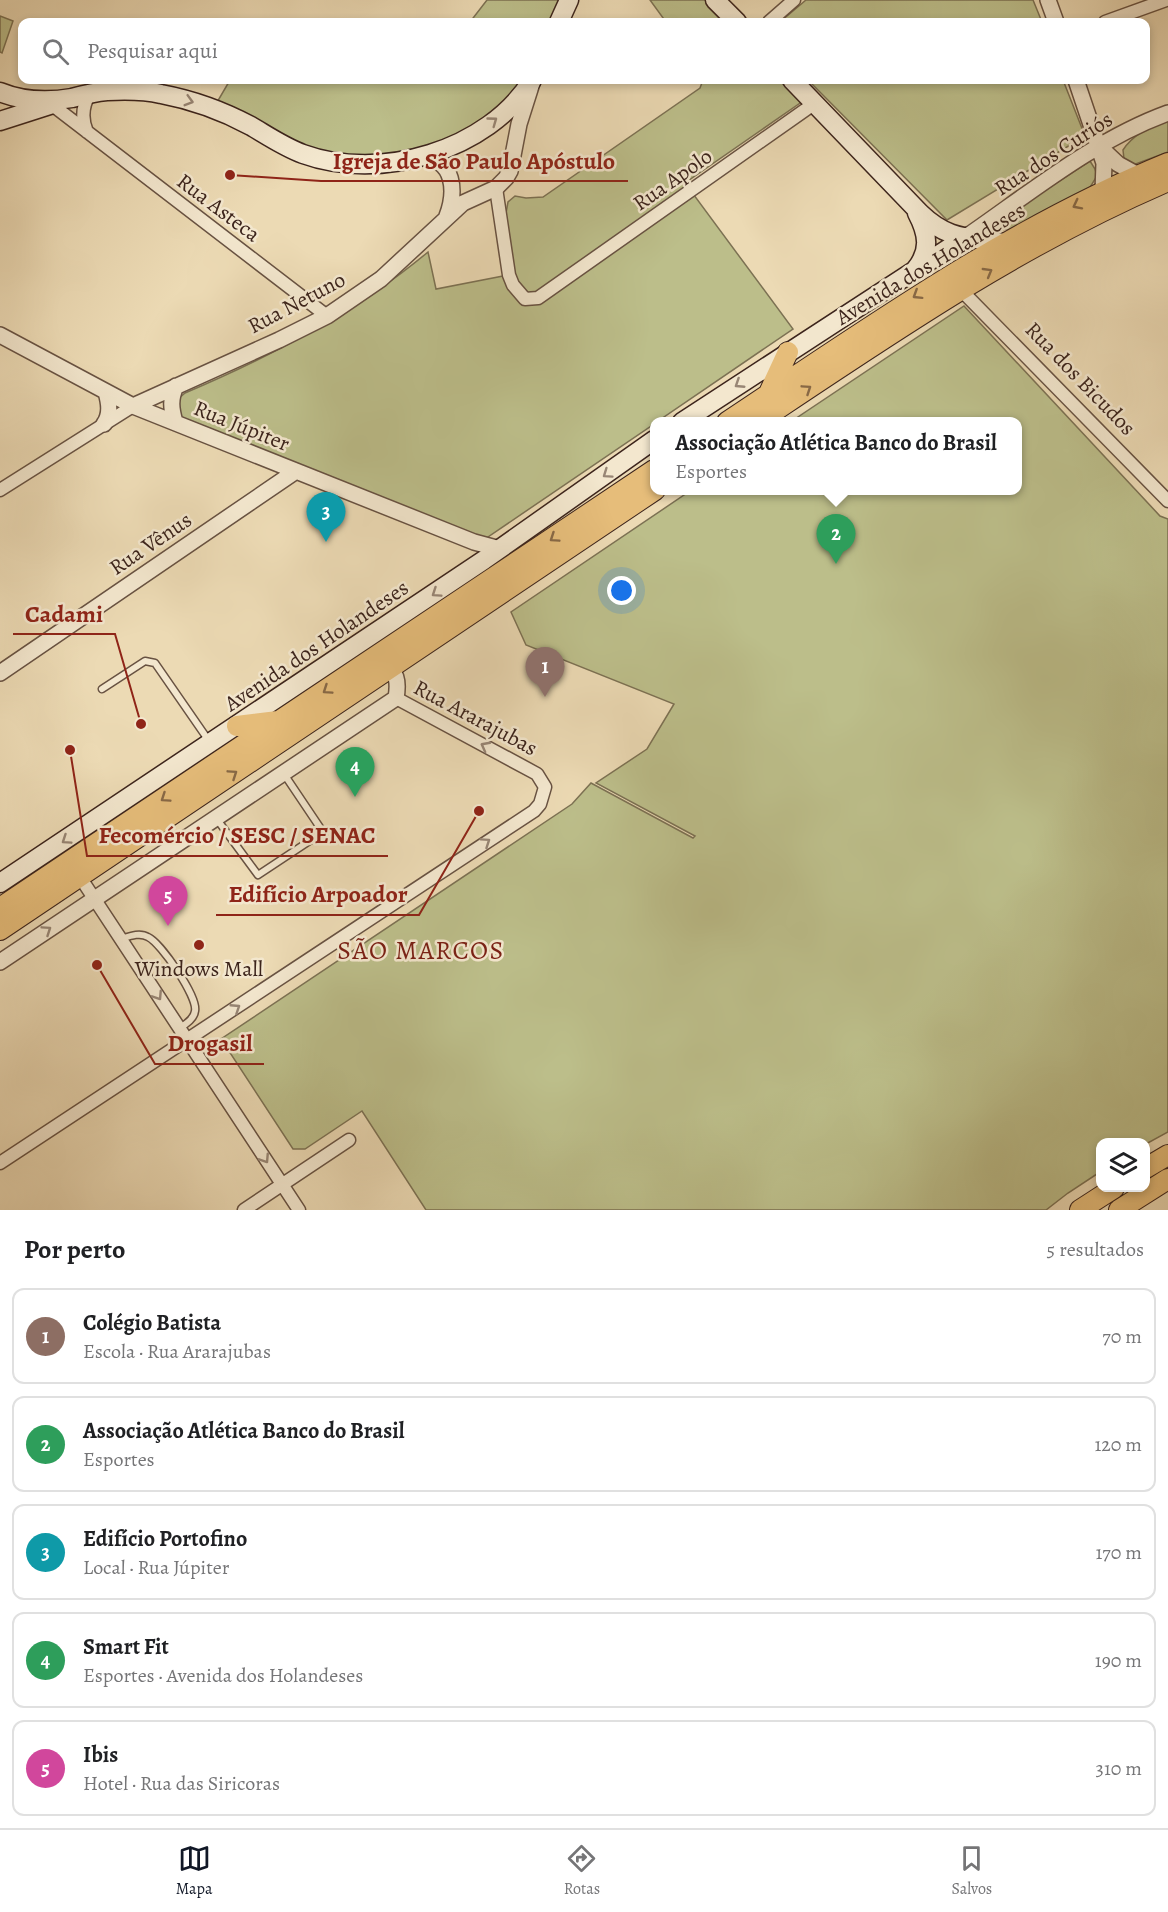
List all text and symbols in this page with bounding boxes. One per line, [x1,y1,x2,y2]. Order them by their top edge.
search box [18,18,1150,84]
icon: search [39,35,72,68]
text: Pesquisar aqui [87,36,218,66]
one-way arrow [183,94,194,106]
street label: Rua dos Curiós [989,104,1118,203]
one-way arrow [486,118,497,129]
callout: Igreja de São Paulo Apóstulo [321,139,628,181]
street label: Rua Apolo [627,142,718,218]
text: Igreja de São Paulo Apóstulo [333,145,615,177]
street label: Rua Asteca [170,166,267,250]
street label: Avenida dos Holandeses [829,195,1031,333]
one-way arrow [1073,198,1083,209]
street label: Rua Netuno [242,265,351,341]
one-way arrow [982,268,992,279]
one-way arrow [913,288,923,300]
street label: Rua dos Bicudos [1018,315,1142,442]
one-way arrow [735,377,746,388]
one-way arrow [800,385,811,396]
street label: Rua Júpiter [189,393,294,459]
popup [650,417,1022,495]
text: Associação Atlética Banco do Brasil [675,428,997,458]
text: Esportes [675,458,747,485]
one-way arrow [602,467,613,478]
pin: 3 [306,492,346,542]
street label: Rua Vênus [103,505,198,582]
pin: 2 [816,514,856,564]
one-way arrow [549,531,560,542]
street label: Avenida dos Holandeses [218,573,415,719]
your location [607,576,636,605]
one-way arrow [431,586,442,597]
callout: Cadami [13,592,115,634]
text: Cadami [25,598,103,630]
pin: 1 [526,648,564,697]
street label: Rua Ararajubas [408,673,543,763]
one-way arrow [323,683,334,694]
one-way arrow [481,742,492,753]
pin: 4 [336,748,374,797]
one-way arrow [227,770,238,781]
one-way arrow [161,791,171,803]
callout: Fecomércio / SESC / SENAC [87,814,388,856]
text: Fecomércio / SESC / SENAC [99,819,375,851]
one-way arrow [62,833,73,844]
one-way arrow [480,839,491,850]
callout: Edifício Arpoador [216,873,419,915]
pin: 5 [148,876,188,926]
text: Edifício Arpoador [228,878,408,910]
one-way arrow [40,926,51,937]
district label: SÃO MARCOS [337,933,505,968]
marker: Windows Mall [192,938,206,952]
place label: Windows Mall [134,954,263,984]
one-way arrow [151,990,163,1000]
one-way arrow [229,1004,240,1015]
callout: Drogasil [155,1022,264,1064]
text: Drogasil [167,1027,253,1059]
map controls [1096,1138,1150,1192]
button: layers [1096,1138,1150,1192]
one-way arrow [258,1153,270,1163]
text: Por perto [24,1232,125,1267]
text: 5 resultados [1047,1236,1144,1263]
text: Colégio Batista [83,1308,221,1338]
text: 1 [42,1323,49,1350]
text: 70 m [1102,1323,1142,1350]
text: Escola · Rua Ararajubas [83,1338,271,1365]
text: Associação Atlética Banco do Brasil [83,1416,404,1446]
text: 2 [41,1431,50,1458]
text: 120 m [1094,1431,1142,1458]
text: Esportes [83,1446,155,1473]
text: Edifício Portofino [83,1524,247,1554]
text: 3 [41,1539,50,1566]
text: 170 m [1096,1539,1142,1566]
text: Local · Rua Júpiter [83,1554,229,1581]
text: Smart Fit [83,1632,169,1662]
text: 4 [41,1647,50,1674]
text: 190 m [1095,1647,1142,1674]
text: Esportes · Avenida dos Holandeses [83,1662,363,1689]
text: Ibis [83,1740,118,1770]
text: 5 [41,1755,50,1782]
text: 310 m [1096,1755,1142,1782]
text: Hotel · Rua das Siricoras [83,1770,280,1797]
tab: Mapa [176,1842,212,1900]
tab: Rotas [564,1842,600,1900]
tab: Salvos [952,1842,992,1900]

